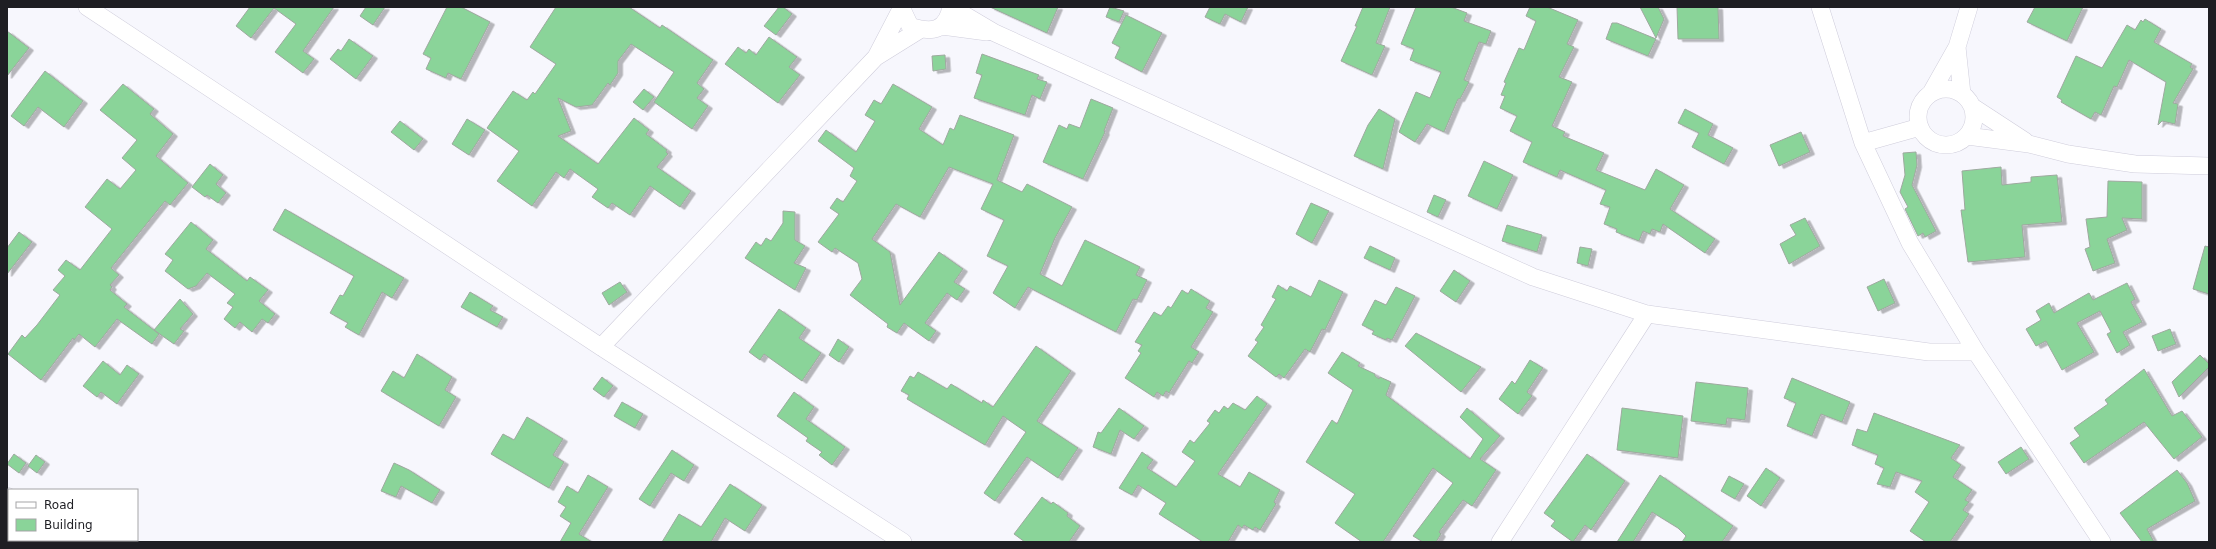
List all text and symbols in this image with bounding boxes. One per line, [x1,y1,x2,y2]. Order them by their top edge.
legend [8,489,138,541]
text: Road [44,498,74,512]
text: Building [44,518,93,532]

